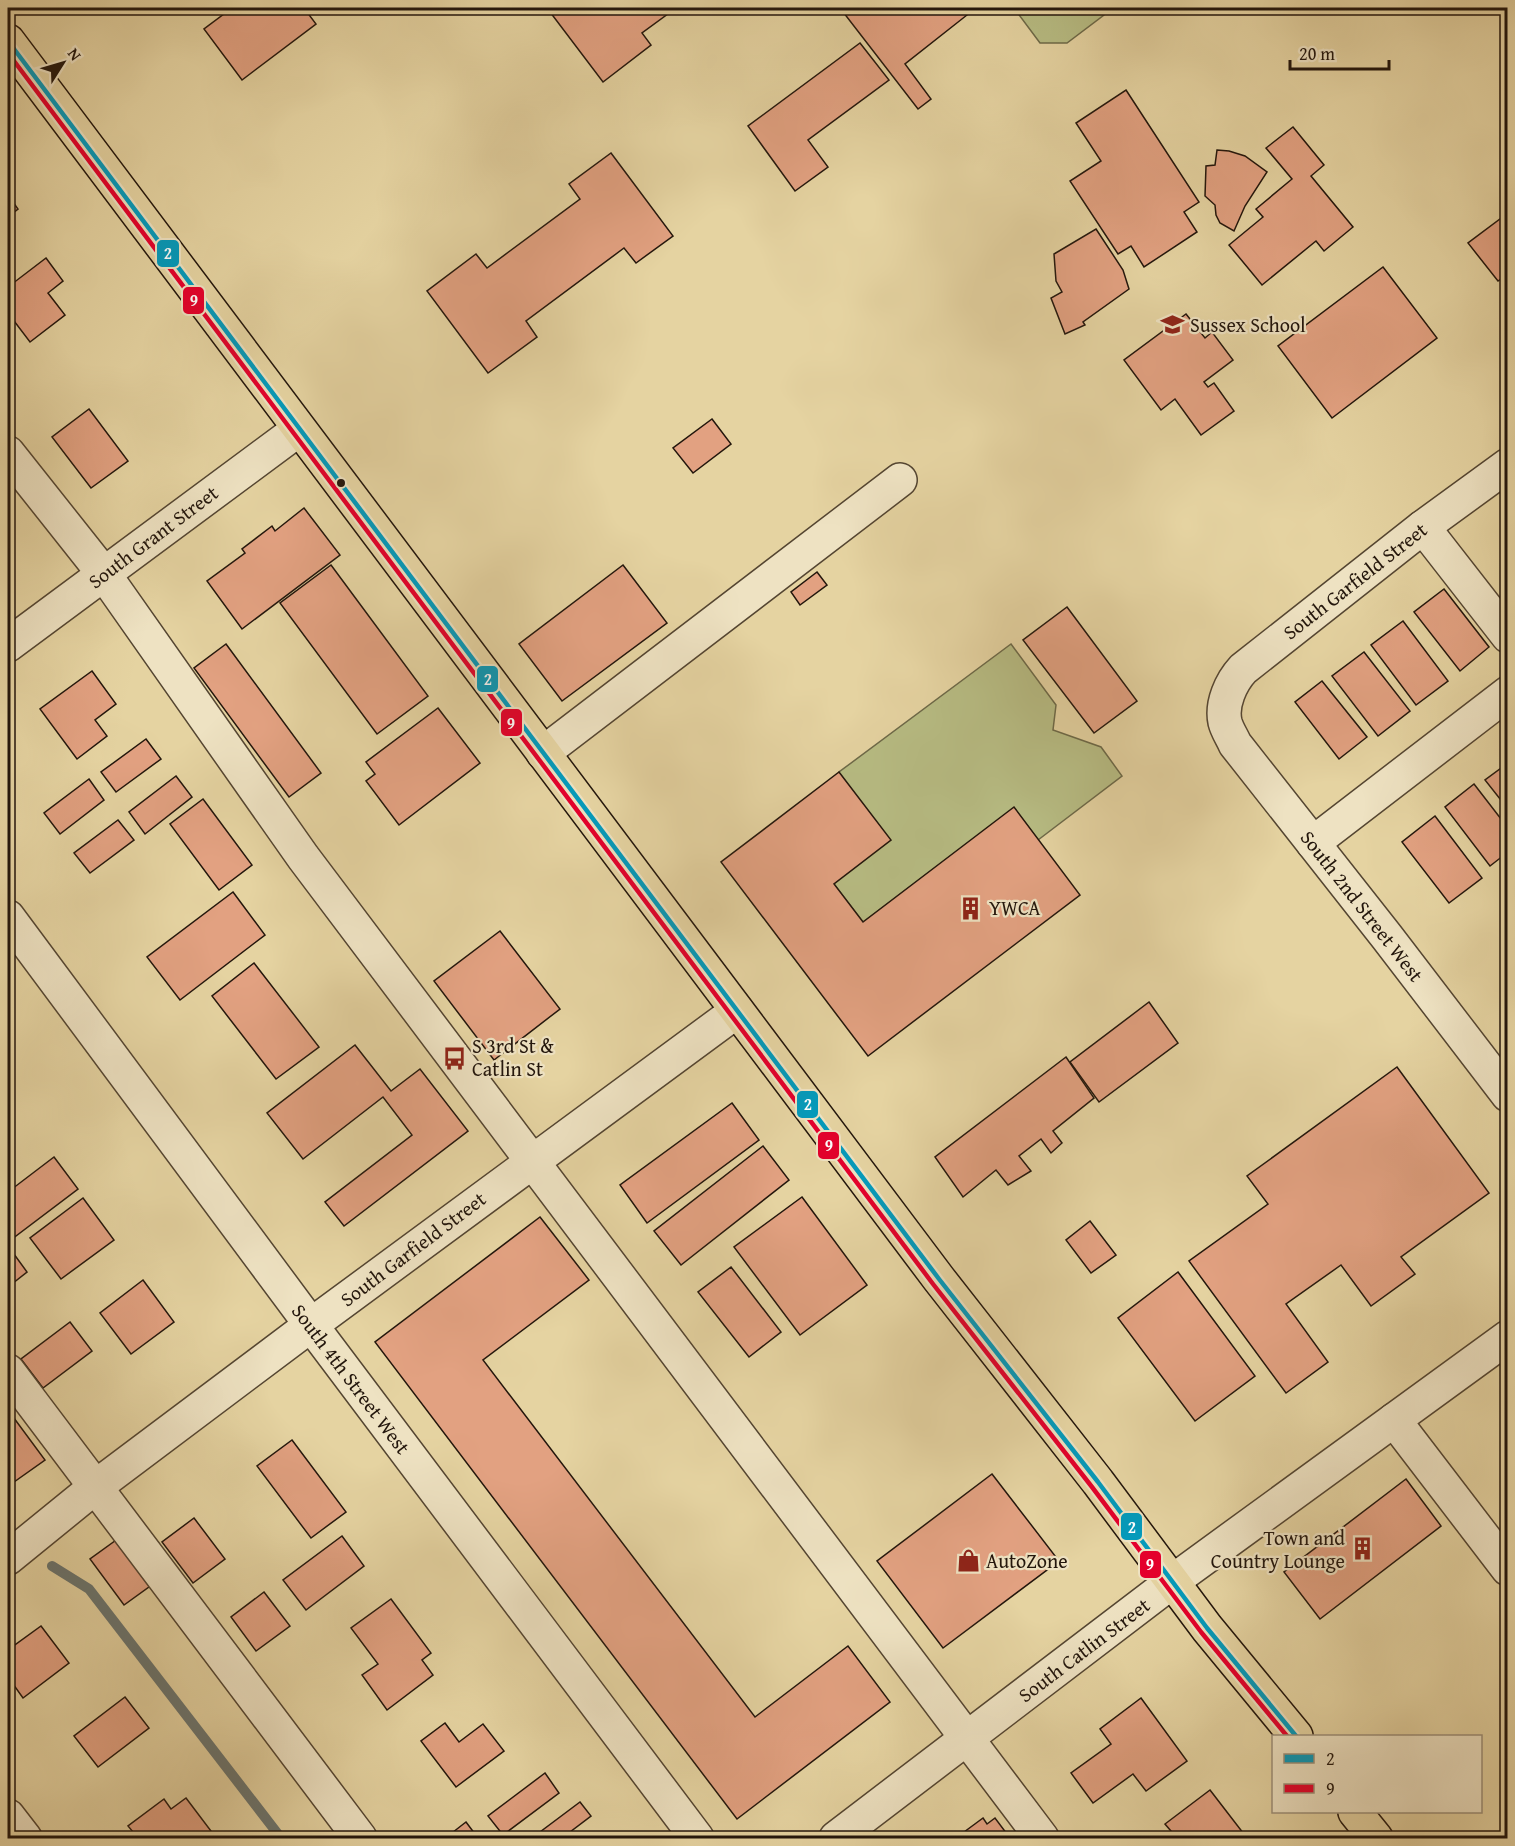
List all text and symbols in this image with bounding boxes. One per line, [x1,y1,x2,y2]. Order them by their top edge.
north arrow [33,33,93,93]
scale bar [1290,33,1389,71]
text: 20 m [1299,40,1335,67]
text: N [62,42,88,66]
line badge: 2 [156,239,180,268]
text: 2 [164,241,172,265]
line badge: 9 [182,286,205,315]
text: 9 [190,288,198,312]
place label: Sussex School [1190,310,1306,339]
school or university icon: Sussex School [1159,312,1185,338]
unlabelled marker [335,477,347,489]
street label: South Grant Street [82,478,224,595]
street label: South Garfield Street [1277,515,1433,646]
line badge: 2 [476,665,499,693]
text: 2 [484,667,492,691]
line badge: 9 [500,708,523,737]
text: 9 [507,711,515,735]
street label: South 2nd Street West [1294,824,1431,988]
place label: YWCA [989,893,1040,922]
building icon: YWCA [958,895,984,921]
place label: S 3rd St & Catlin St [472,1031,554,1083]
bus stop icon: S 3rd St & Catlin St [441,1045,467,1071]
line badge: 2 [796,1090,819,1119]
text: 2 [804,1092,812,1116]
line badge: 9 [817,1131,840,1160]
text: 9 [825,1133,833,1157]
street label: South Garfield Street [334,1184,492,1313]
street label: South 4th Street West [285,1298,418,1460]
line badge: 2 [1120,1512,1143,1541]
text: 2 [1128,1515,1136,1539]
place label: Town and Country Lounge [1211,1523,1345,1575]
building icon: Town and Country Lounge [1350,1536,1376,1562]
place label: AutoZone [986,1546,1068,1575]
shop icon: AutoZone [955,1548,981,1574]
line badge: 9 [1139,1550,1162,1579]
text: 9 [1146,1552,1154,1576]
street label: South Catlin Street [1012,1590,1156,1709]
legend [1272,1735,1482,1813]
text: 2 [1326,1745,1335,1772]
text: 9 [1326,1775,1335,1802]

